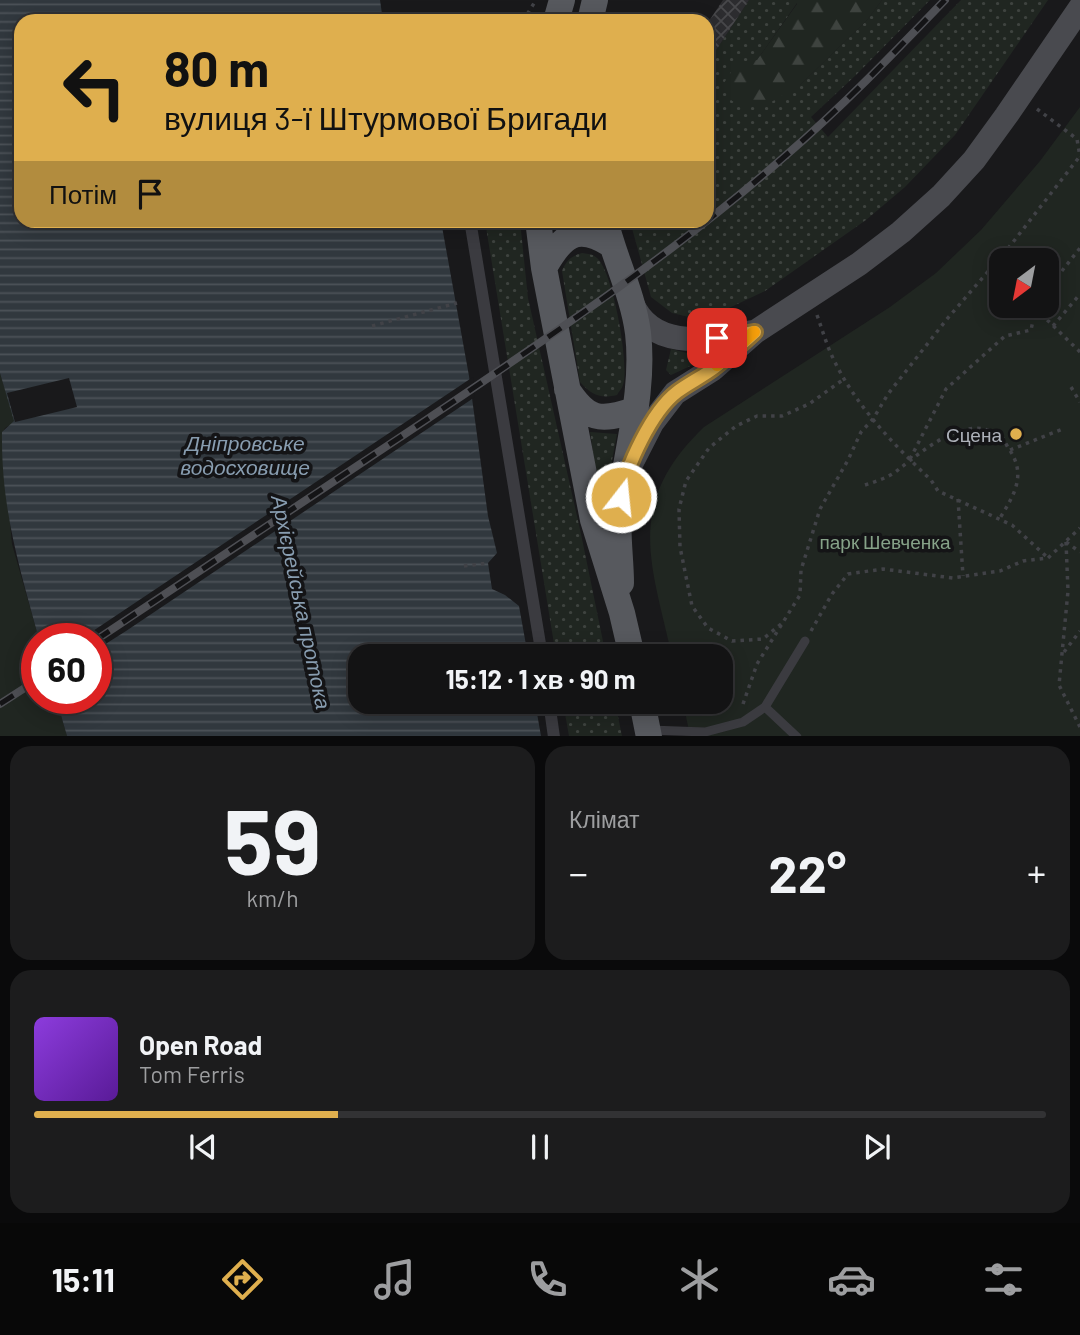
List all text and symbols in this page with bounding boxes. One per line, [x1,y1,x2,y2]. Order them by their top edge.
text: 80 m [164,38,269,97]
icon: left [49,42,140,133]
text: вулиця 3-ї Штурмової Бригади [164,98,608,136]
icon: arrive [131,175,169,213]
text: Потім [49,178,117,209]
north arrow [989,248,1059,318]
map controls [989,248,1059,318]
pin [687,308,747,368]
icon: arrive [698,319,736,357]
place label: Сцена [946,423,1002,446]
marker: Сцена [1008,426,1024,442]
water label: Дніпровське водосховище [180,430,310,479]
position arrow [584,460,658,534]
water label: Архієрейська протока [267,491,337,711]
park label: парк Шевченка [819,530,951,553]
speed limit sign: 60 [21,623,112,714]
text: 15:12 · 1 хв · 90 m [446,663,635,694]
text: 59 [224,784,321,893]
text: Клімат [569,805,640,833]
text: 22° [769,841,846,903]
text: − [569,849,588,895]
text: + [1027,849,1046,895]
text: km/h [246,884,299,912]
text: Open Road [139,1029,262,1060]
text: Tom Ferris [139,1060,245,1088]
icon: previous [184,1128,222,1166]
icon: pause [521,1128,559,1166]
icon: next [858,1128,896,1166]
icon: directions [218,1255,267,1304]
icon: music [370,1255,419,1304]
icon: phone [523,1255,572,1304]
icon: climate [675,1255,724,1304]
icon: car [827,1255,876,1304]
icon: filters [979,1255,1028,1304]
text: 15:11 [52,1260,115,1298]

